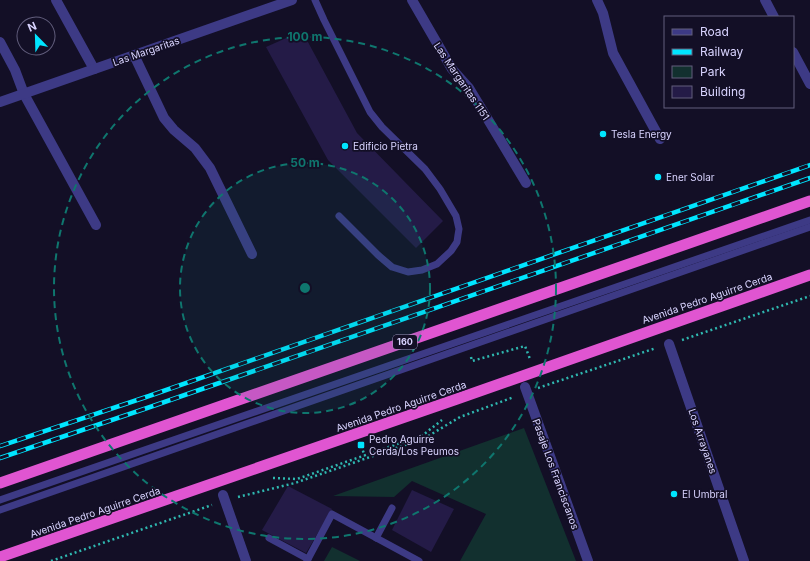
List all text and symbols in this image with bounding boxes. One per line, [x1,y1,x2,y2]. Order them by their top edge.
north arrow [16,16,56,56]
legend [664,16,794,108]
text: N [25,19,39,35]
text: Road [700,24,729,39]
text: 100 m [287,29,323,44]
street label: Las Margaritas [111,34,181,68]
street label: Las Margaritas 1151 [432,40,492,122]
text: Railway [700,44,744,59]
text: Park [700,64,726,79]
text: Building [700,84,745,99]
place label: Tesla Energy [611,128,672,140]
marker: Tesla Energy [598,129,608,139]
place label: Edificio Pietra [353,140,418,152]
marker: Edificio Pietra [340,141,350,151]
text: 50 m [290,155,320,170]
place label: Ener Solar [666,171,715,183]
marker: Ener Solar [653,172,663,182]
street label: Avenida Pedro Aguirre Cerda [640,270,774,326]
centre of rings [298,281,312,295]
road number: 160 [393,335,417,349]
street label: Avenida Pedro Aguirre Cerda [334,378,468,434]
street label: Los Arrayanes [686,407,720,475]
street label: Pasaje Los Franciscanos [530,417,582,531]
place label: Pedro Aguirre Cerda/Los Peumos [369,433,459,457]
marker: Pedro Aguirre Cerda/Los Peumos [356,440,366,450]
street label: Avenida Pedro Aguirre Cerda [28,484,162,540]
place label: El Umbral [682,488,727,500]
marker: El Umbral [669,489,679,499]

